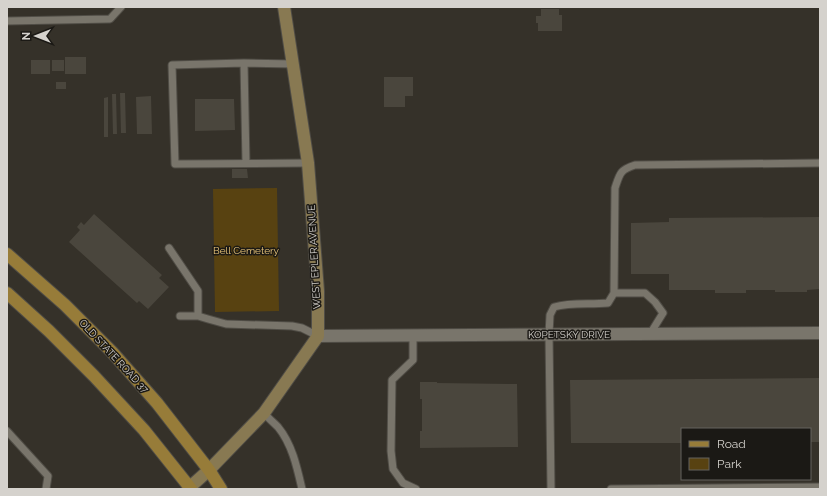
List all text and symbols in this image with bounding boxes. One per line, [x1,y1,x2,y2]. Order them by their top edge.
north arrow [16,16,56,56]
text: N [20,32,33,40]
street label: WEST EPLER AVENUE [306,205,322,309]
park label: Bell Cemetery [213,245,280,256]
street label: OLD STATE ROAD 37 [77,317,151,395]
street label: KOPETSKY DRIVE [528,329,610,340]
legend [681,428,811,480]
text: Road [717,437,746,451]
text: Park [717,457,742,471]

